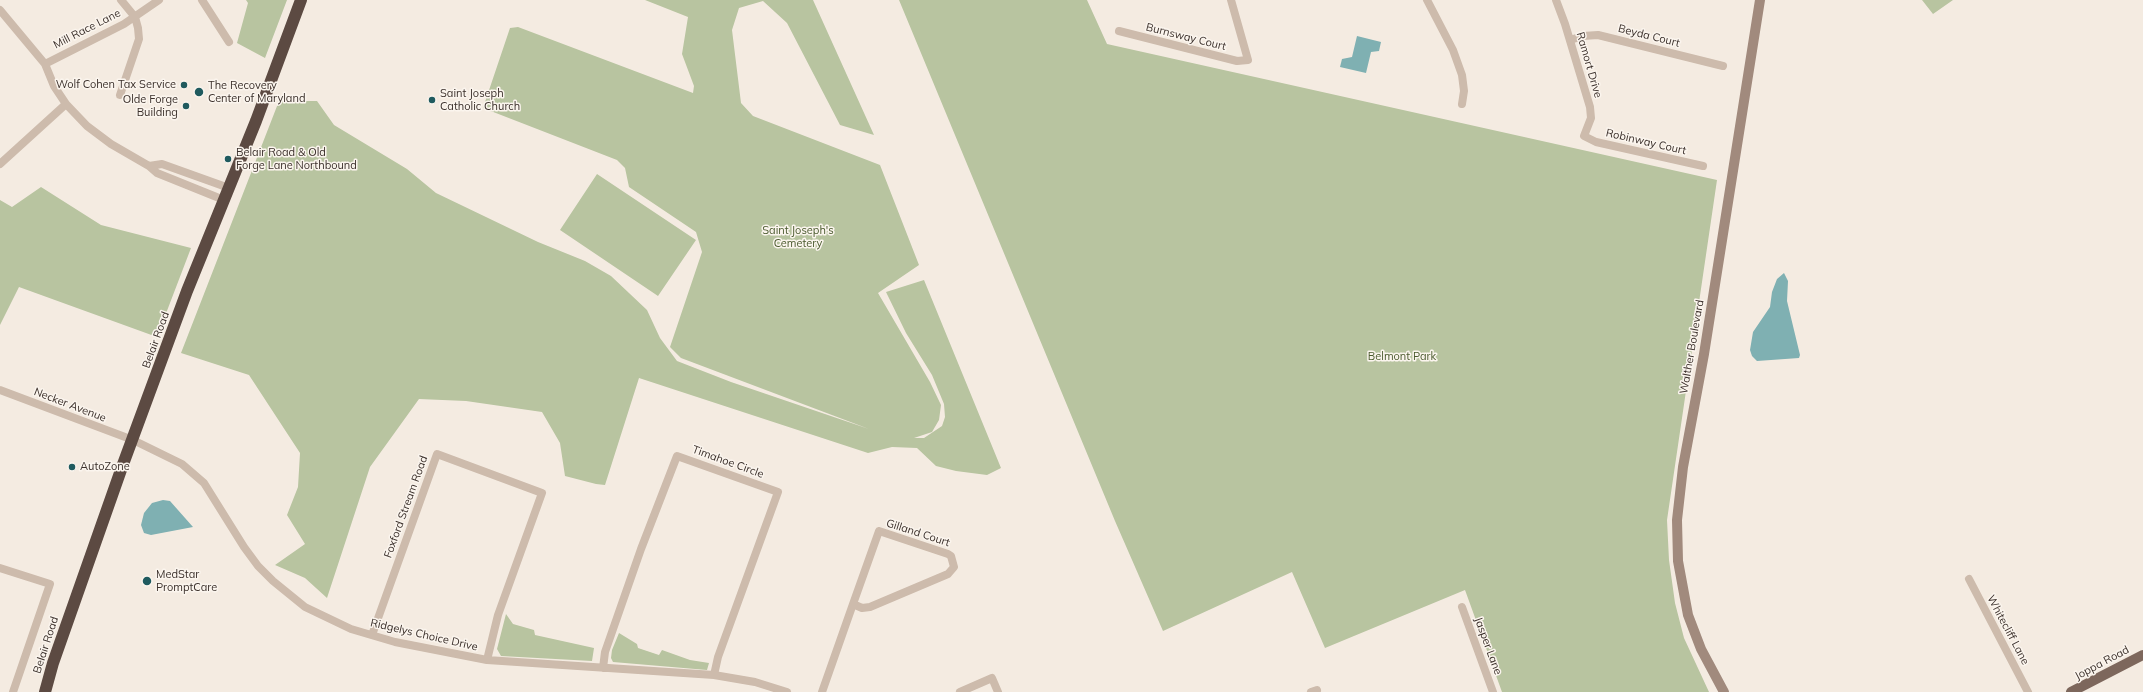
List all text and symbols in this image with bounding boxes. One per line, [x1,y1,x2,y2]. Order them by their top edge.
street label: Mill Race Lane [51,6,123,52]
street label: Burnsway Court [1145,21,1227,53]
street label: Beyda Court [1617,22,1681,50]
street label: Ramort Drive [1573,31,1605,99]
place label: Wolf Cohen Tax Service [56,78,176,92]
place label: The Recovery Center of Maryland [208,79,305,105]
marker: Wolf Cohen Tax Service [179,80,189,90]
marker: The Recovery Center of Maryland [193,86,205,98]
place label: Saint Joseph Catholic Church [440,87,520,113]
place label: Olde Forge Building [123,93,178,119]
marker: Saint Joseph Catholic Church [427,95,437,105]
marker: Olde Forge Building [181,101,191,111]
street label: Robinway Court [1605,126,1687,158]
place label: Belair Road & Old Forge Lane Northbound [236,146,357,172]
marker: Belair Road & Old Forge Lane Northbound [223,154,233,164]
park label: Saint Joseph's Cemetery [762,224,834,250]
street label: Walther Boulevard [1677,299,1707,395]
street label: Belair Road [140,310,172,370]
park label: Belmont Park [1368,350,1436,364]
street label: Necker Avenue [32,385,108,425]
street label: Timahoe Circle [690,443,766,481]
street label: Foxford Stream Road [381,454,431,560]
place label: AutoZone [80,460,130,474]
marker: AutoZone [67,462,77,472]
street label: Gilland Court [884,516,952,550]
place label: MedStar PromptCare [156,568,217,594]
marker: MedStar PromptCare [141,575,153,587]
street label: Whitecliff Lane [1984,593,2032,667]
street label: Belair Road [31,615,61,675]
street label: Jasper Lane [1472,615,1504,677]
street label: Ridgelys Choice Drive [369,616,479,654]
street label: Joppa Road [2073,643,2131,683]

